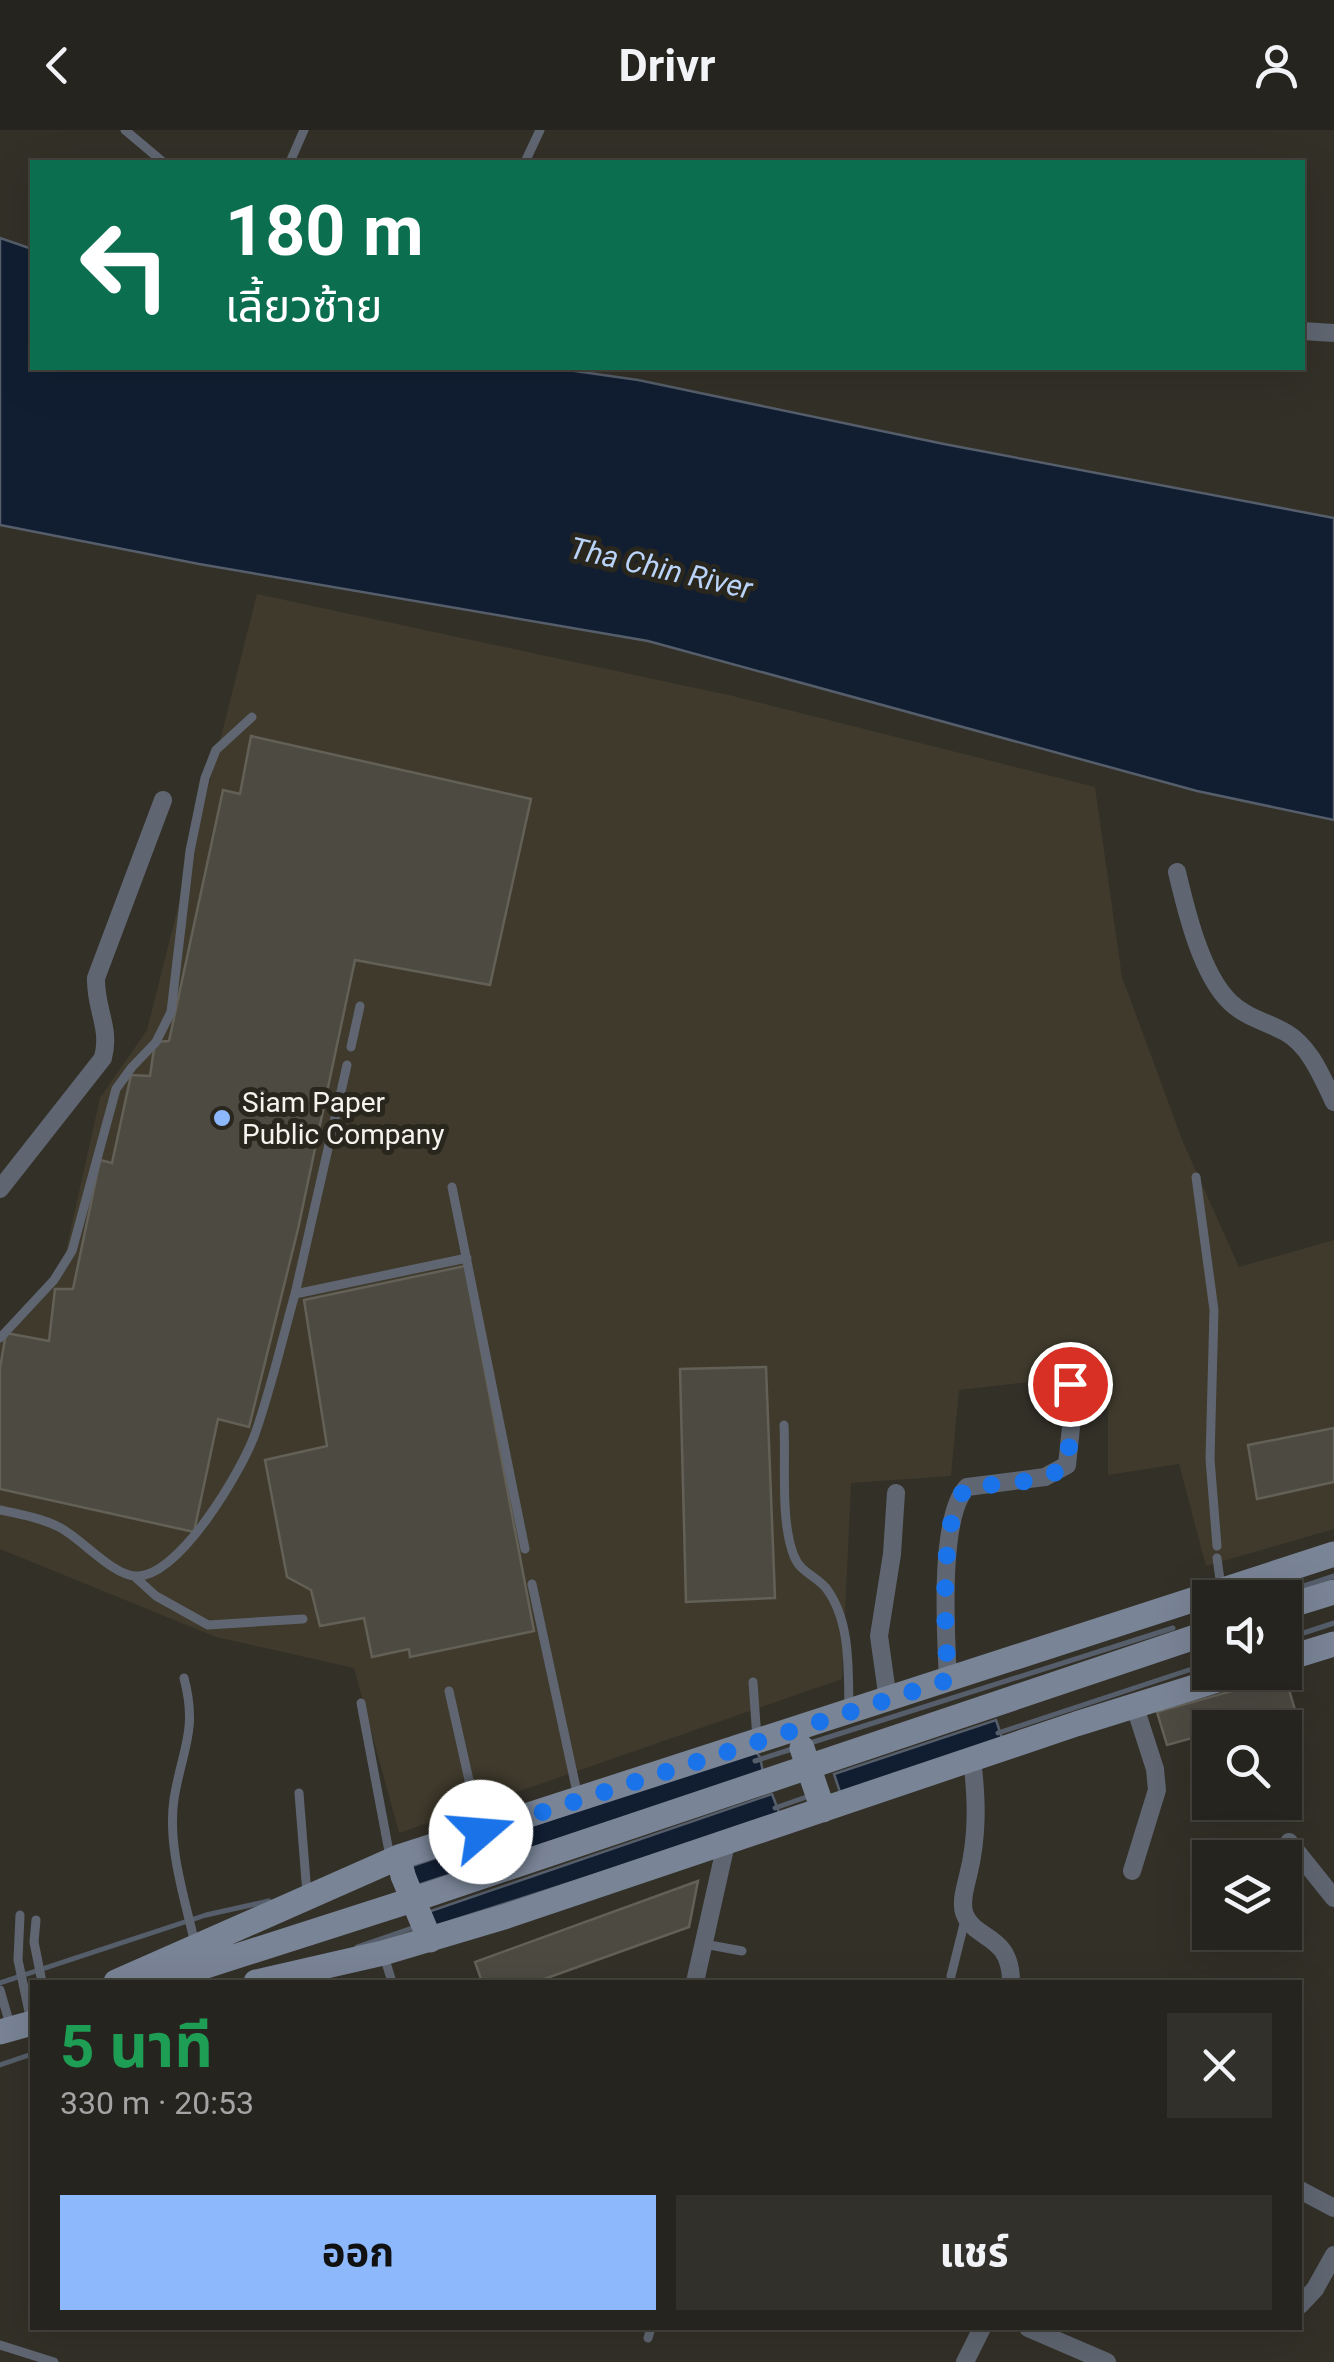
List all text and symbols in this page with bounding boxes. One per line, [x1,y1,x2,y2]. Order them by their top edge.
icon: back [30,38,85,93]
icon: person [1249,38,1304,93]
text: Drivr [619,39,715,92]
text: 180 m [225,190,424,272]
icon: left [60,200,190,330]
text: เลี้ยวซ้าย [225,280,382,333]
water label: Tha Chin River [566,530,757,606]
place label: Siam Paper Public Company [242,1086,444,1151]
marker: Siam Paper Public Company [211,1107,233,1129]
pin [1028,1342,1113,1427]
icon: arrive [1043,1357,1098,1412]
map controls [1192,1580,1302,1950]
button: sound [1192,1580,1302,1690]
button: search [1192,1710,1302,1820]
position arrow [429,1780,533,1884]
button: layers [1192,1840,1302,1950]
text: 5 นาที [60,2011,213,2082]
button: close [1167,2013,1272,2118]
text: 330 m · 20:53 [60,2084,254,2122]
button: ออก [60,2195,656,2310]
button: แชร์ [676,2195,1272,2310]

